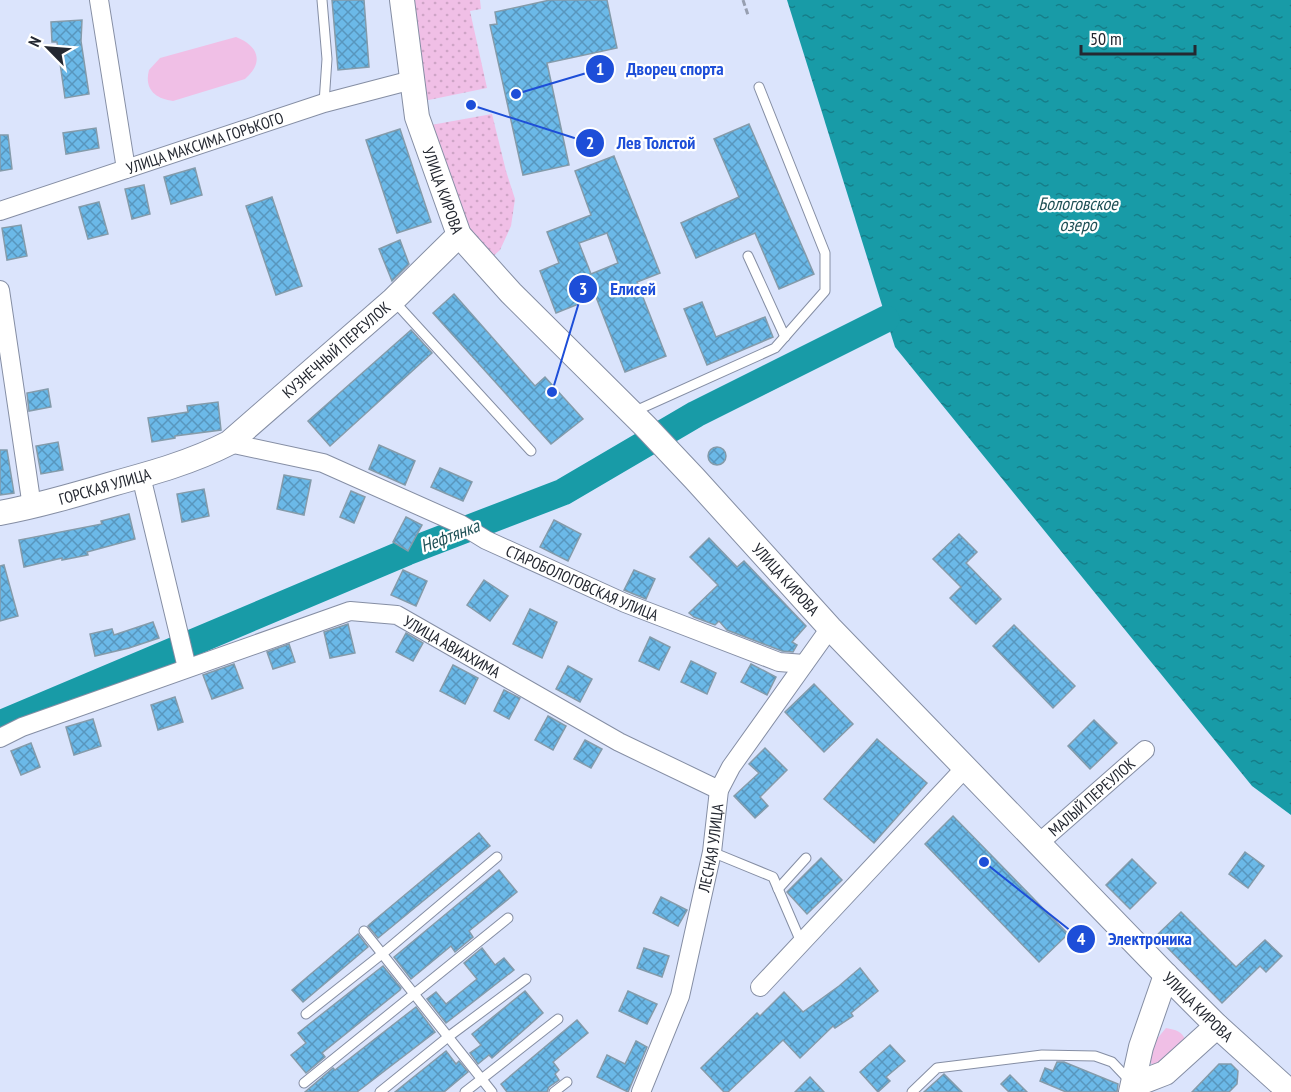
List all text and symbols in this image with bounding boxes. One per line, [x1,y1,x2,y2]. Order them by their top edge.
north arrow [18,18,78,78]
scale bar [1081,18,1195,56]
text: 50 m [1090,27,1122,50]
text: N [24,34,45,50]
callout: Дворец спорта [585,51,736,87]
text: 1 [596,57,604,80]
text: Дворец спорта [626,57,724,80]
street label: УЛИЦА МАКСИМА ГОРЬКОГО [124,107,286,178]
callout: Лев Толстой [575,125,708,161]
text: 2 [586,131,594,154]
text: Лев Толстой [616,131,695,154]
street label: УЛИЦА КИРОВА [419,144,468,237]
water label: Бологовское озеро [1038,192,1119,236]
callout: Елисей [568,271,668,307]
text: 3 [579,277,587,300]
text: Елисей [610,277,656,300]
street label: КУЗНЕЧНЫЙ ПЕРЕУЛОК [278,297,394,402]
street label: ГОРСКАЯ УЛИЦА [56,464,153,509]
water label: Нефтянка [417,514,483,557]
street label: УЛИЦА КИРОВА [748,539,824,620]
street label: СТАРОБОЛОГОВСКАЯ УЛИЦА [503,540,662,625]
street label: УЛИЦА АВИАХИМА [400,611,504,682]
street label: МАЛЫЙ ПЕРЕУЛОК [1044,753,1139,840]
street label: ЛЕСНАЯ УЛИЦА [693,802,727,895]
callout: Электроника [1066,921,1204,957]
text: 4 [1077,927,1086,950]
text: Электроника [1108,927,1192,950]
street label: УЛИЦА КИРОВА [1159,968,1238,1046]

